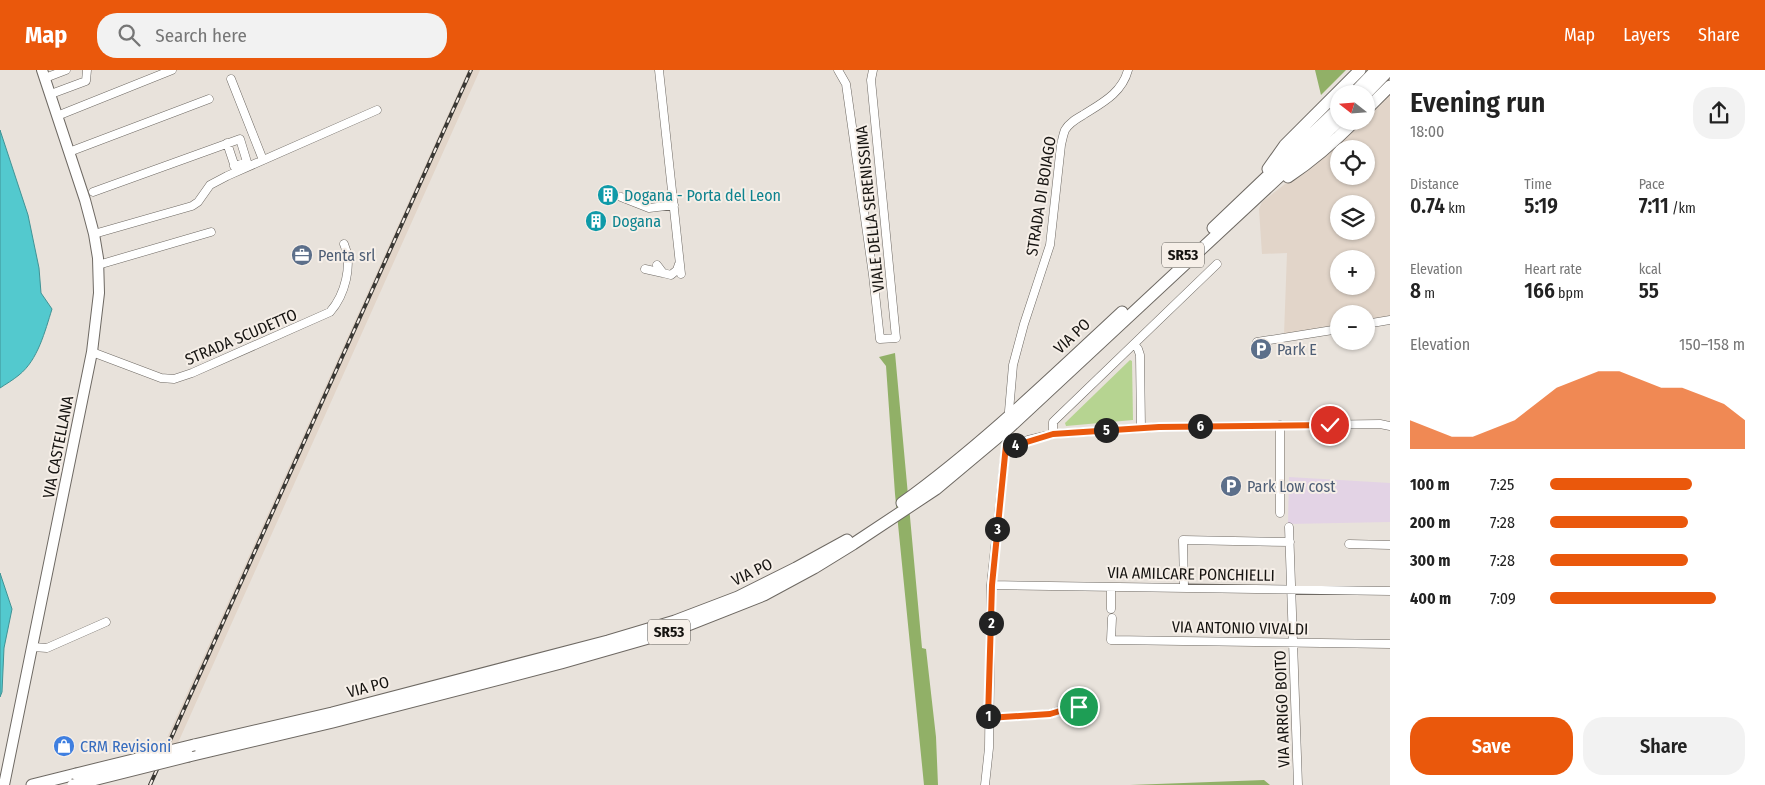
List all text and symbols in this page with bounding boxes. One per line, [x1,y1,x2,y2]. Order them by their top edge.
search box [97,13,447,58]
text: Map [25,21,67,49]
icon: search [115,21,143,49]
text: Search here [155,24,247,47]
text: Map [1564,24,1595,46]
text: Layers [1623,24,1670,46]
text: Share [1698,24,1740,46]
north arrow [1330,85,1375,130]
map controls [1330,85,1375,350]
text: Evening run [1410,86,1545,119]
button: share [1693,87,1745,139]
text: 18:00 [1410,122,1444,141]
street label: VIALE DELLA SERENISSIMA [852,124,888,293]
street label: STRADA DI BOIAGO [1022,135,1060,257]
button: locate [1330,140,1375,185]
text: Distance [1410,176,1459,193]
text: Time [1524,176,1552,193]
text: Pace [1639,176,1665,193]
building icon: Dogana - Porta del Leon [596,183,620,207]
place label: Dogana - Porta del Leon [624,186,781,205]
text: 0.74 [1410,193,1445,219]
text: 5:19 [1524,193,1558,219]
text: 7:11 [1639,193,1669,219]
button: layers [1330,195,1375,240]
text: km [1445,200,1465,217]
text: /km [1669,200,1696,217]
building icon: Dogana [584,209,608,233]
place label: Dogana [612,212,661,231]
road number: SR53 [1162,242,1204,268]
office icon: Penta srl [290,243,314,267]
place label: Penta srl [318,246,376,265]
button: + [1330,250,1375,295]
text: Elevation [1410,261,1463,278]
text: Heart rate [1524,261,1582,278]
text: kcal [1639,261,1661,278]
text: 8 [1410,278,1421,304]
text: 166 [1524,278,1555,304]
text: 55 [1639,278,1659,304]
text: m [1421,285,1435,302]
text: bpm [1555,285,1584,302]
street label: STRADA SCUDETTO [182,305,300,369]
button: − [1330,305,1375,350]
street label: VIA PO [1050,314,1094,358]
text: Elevation [1410,335,1470,354]
text: 150–158 m [1679,335,1745,354]
parking icon: Park E [1249,337,1273,361]
place label: Park E [1277,340,1317,359]
street label: VIA CASTELLANA [39,393,77,500]
pin [1309,404,1351,446]
icon: check [1316,411,1344,439]
pin: 6 [1188,414,1212,438]
pin: 5 [1094,418,1118,442]
text: 6 [1197,418,1204,435]
text: 5 [1103,422,1110,439]
pin: 4 [1002,432,1028,458]
text: 4 [1012,437,1019,454]
parking icon: Park Low cost [1219,474,1243,498]
text: 100 m [1410,475,1450,494]
text: 7:25 [1490,475,1514,494]
place label: Park Low cost [1247,477,1336,496]
text: 200 m [1410,513,1450,532]
text: 7:28 [1490,513,1515,532]
pin: 3 [984,516,1010,542]
text: 3 [994,521,1001,538]
text: 300 m [1410,551,1451,570]
text: 7:28 [1490,551,1515,570]
street label: VIA PO [729,554,775,590]
street label: VIA AMILCARE PONCHIELLI [1107,563,1275,585]
text: 400 m [1410,589,1451,608]
text: 7:09 [1490,589,1516,608]
pin: 2 [978,610,1004,636]
text: 2 [988,615,995,632]
street label: VIA ANTONIO VIVALDI [1172,617,1308,639]
road number: SR53 [648,620,690,644]
street label: VIA ARRIGO BOITO [1270,650,1294,768]
street label: VIA PO [345,672,391,702]
pin [1058,686,1100,728]
icon: arrive [1065,693,1093,721]
pin: 1 [976,704,1000,728]
text: 1 [986,708,991,725]
button: Save [1410,717,1573,775]
button: Share [1583,717,1745,775]
shop icon: CRM Revisioni [52,734,76,758]
place label: CRM Revisioni [80,737,171,756]

